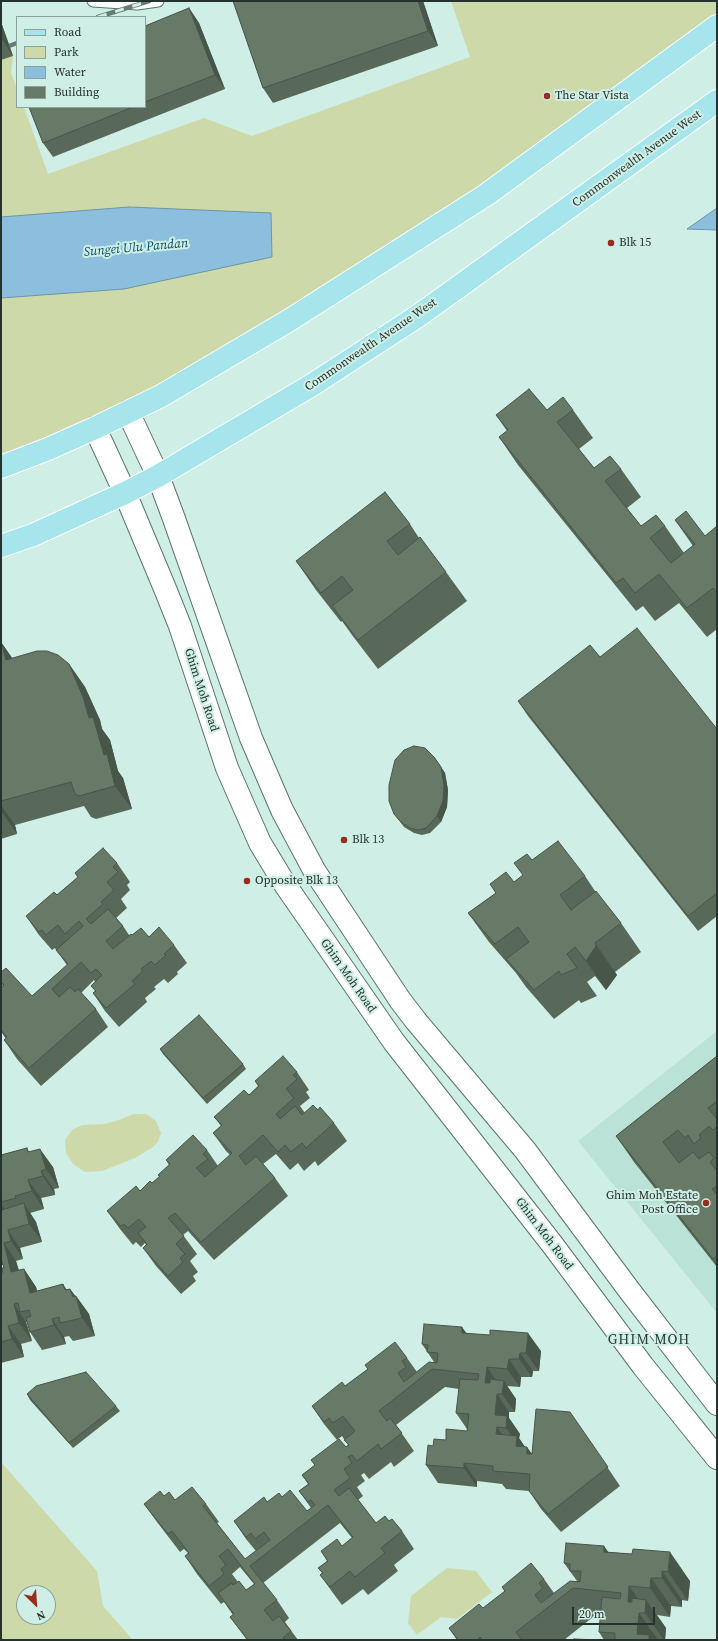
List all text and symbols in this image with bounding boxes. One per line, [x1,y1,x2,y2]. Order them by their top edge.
legend [16,16,146,108]
text: Road [54,24,81,40]
text: Park [54,44,79,60]
text: Water [54,64,86,80]
text: Building [54,84,99,100]
place label: The Star Vista [555,89,629,103]
marker: The Star Vista [542,91,552,101]
street label: Commonwealth Avenue West [570,107,704,211]
water label: Sungei Ulu Pandan [83,236,189,260]
place label: Blk 15 [619,236,651,250]
marker: Blk 15 [606,238,616,248]
street label: Commonwealth Avenue West [302,295,440,395]
street label: Ghim Moh Road [181,646,221,734]
place label: Blk 13 [352,833,384,847]
marker: Blk 13 [339,835,349,845]
place label: Opposite Blk 13 [255,874,338,888]
marker: Opposite Blk 13 [242,876,252,886]
street label: Ghim Moh Road [317,936,379,1016]
place label: Ghim Moh Estate Post Office [606,1189,698,1217]
street label: Ghim Moh Road [512,1195,576,1273]
marker: Ghim Moh Estate Post Office [701,1198,711,1208]
district label: GHIM MOH [608,1332,690,1348]
north arrow [16,1585,56,1625]
scale bar [574,1599,657,1625]
text: 20 m [579,1606,605,1622]
text: N [34,1607,48,1624]

